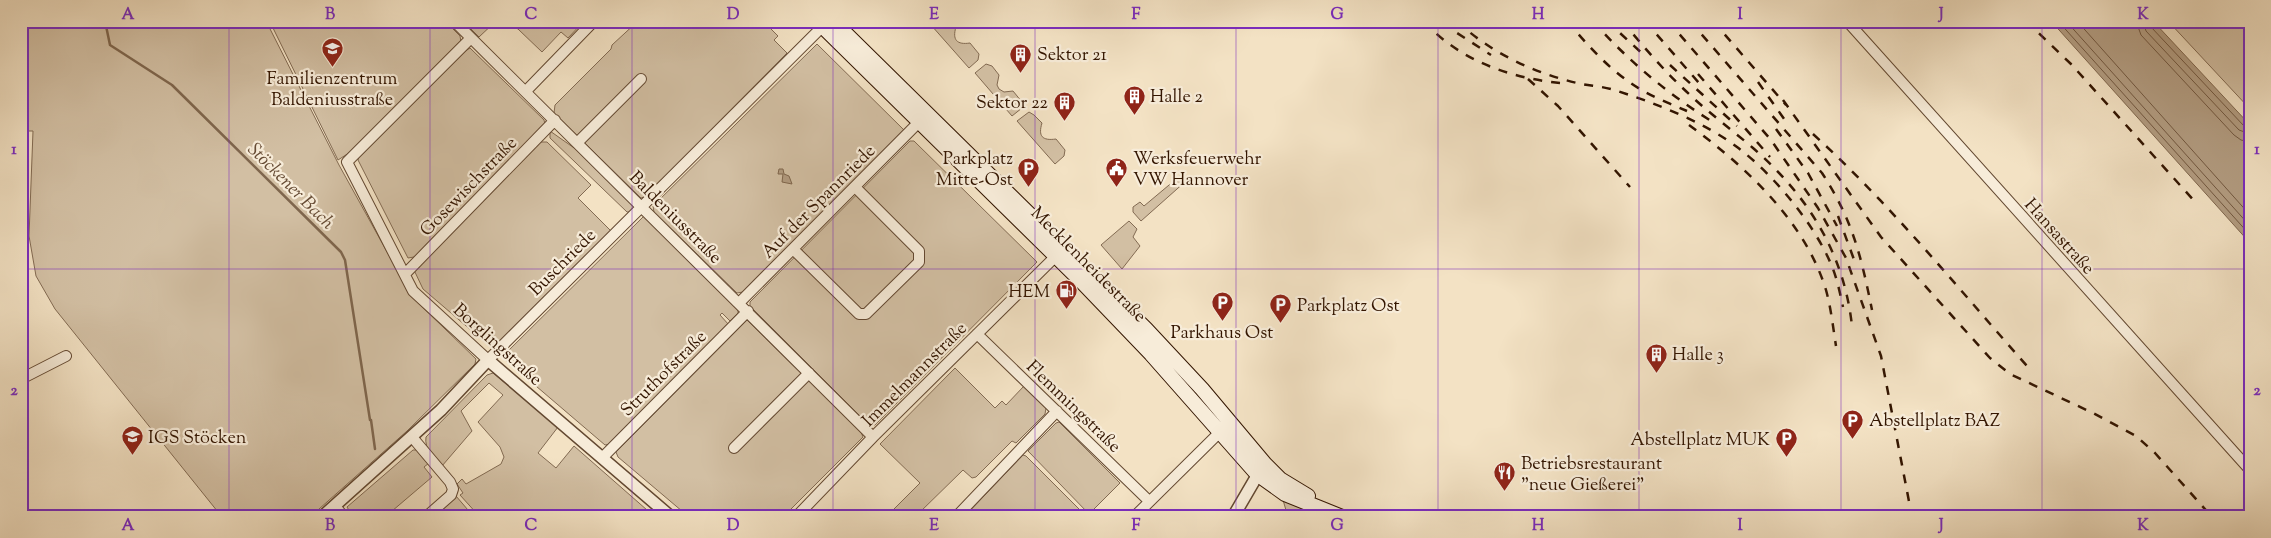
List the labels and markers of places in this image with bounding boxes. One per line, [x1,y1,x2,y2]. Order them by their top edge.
school or university icon: Familienzentrum Baldeniusstraße [320,36,344,67]
building icon: Sektor 21 [1009,42,1033,73]
place label: Sektor 21 [1037,43,1107,69]
place label: Familienzentrum Baldeniusstraße [267,67,398,114]
building icon: Halle 2 [1122,84,1146,115]
place label: Halle 2 [1150,85,1204,111]
building icon: Sektor 22 [1052,90,1076,121]
place label: Sektor 22 [976,91,1049,117]
place label: Parkplatz Mitte-Ost [936,147,1013,194]
place label: Werksfeuerwehr VW Hannover [1133,147,1262,194]
parking icon: Parkplatz Mitte-Ost [1017,156,1041,187]
public building icon: Werksfeuerwehr VW Hannover [1105,156,1129,187]
fuel station icon: HEM [1054,279,1078,310]
place label: HEM [1008,280,1050,306]
parking icon: Parkhaus Ost [1210,290,1234,321]
parking icon: Parkplatz Ost [1269,293,1293,324]
place label: Parkplatz Ost [1297,294,1400,320]
place label: Parkhaus Ost [1171,321,1273,347]
building icon: Halle 3 [1644,342,1668,373]
place label: Halle 3 [1672,343,1724,369]
parking icon: Abstellplatz BAZ [1841,408,1865,439]
place label: Abstellplatz BAZ [1869,409,2000,435]
school or university icon: IGS Stöcken [120,425,144,456]
place label: IGS Stöcken [148,426,247,452]
parking icon: Abstellplatz MUK [1774,427,1798,458]
place label: Abstellplatz MUK [1630,428,1770,454]
place label: Betriebsrestaurant "neue Gießerei" [1521,452,1662,499]
restaurant icon: Betriebsrestaurant "neue Gießerei" [1493,461,1517,492]

